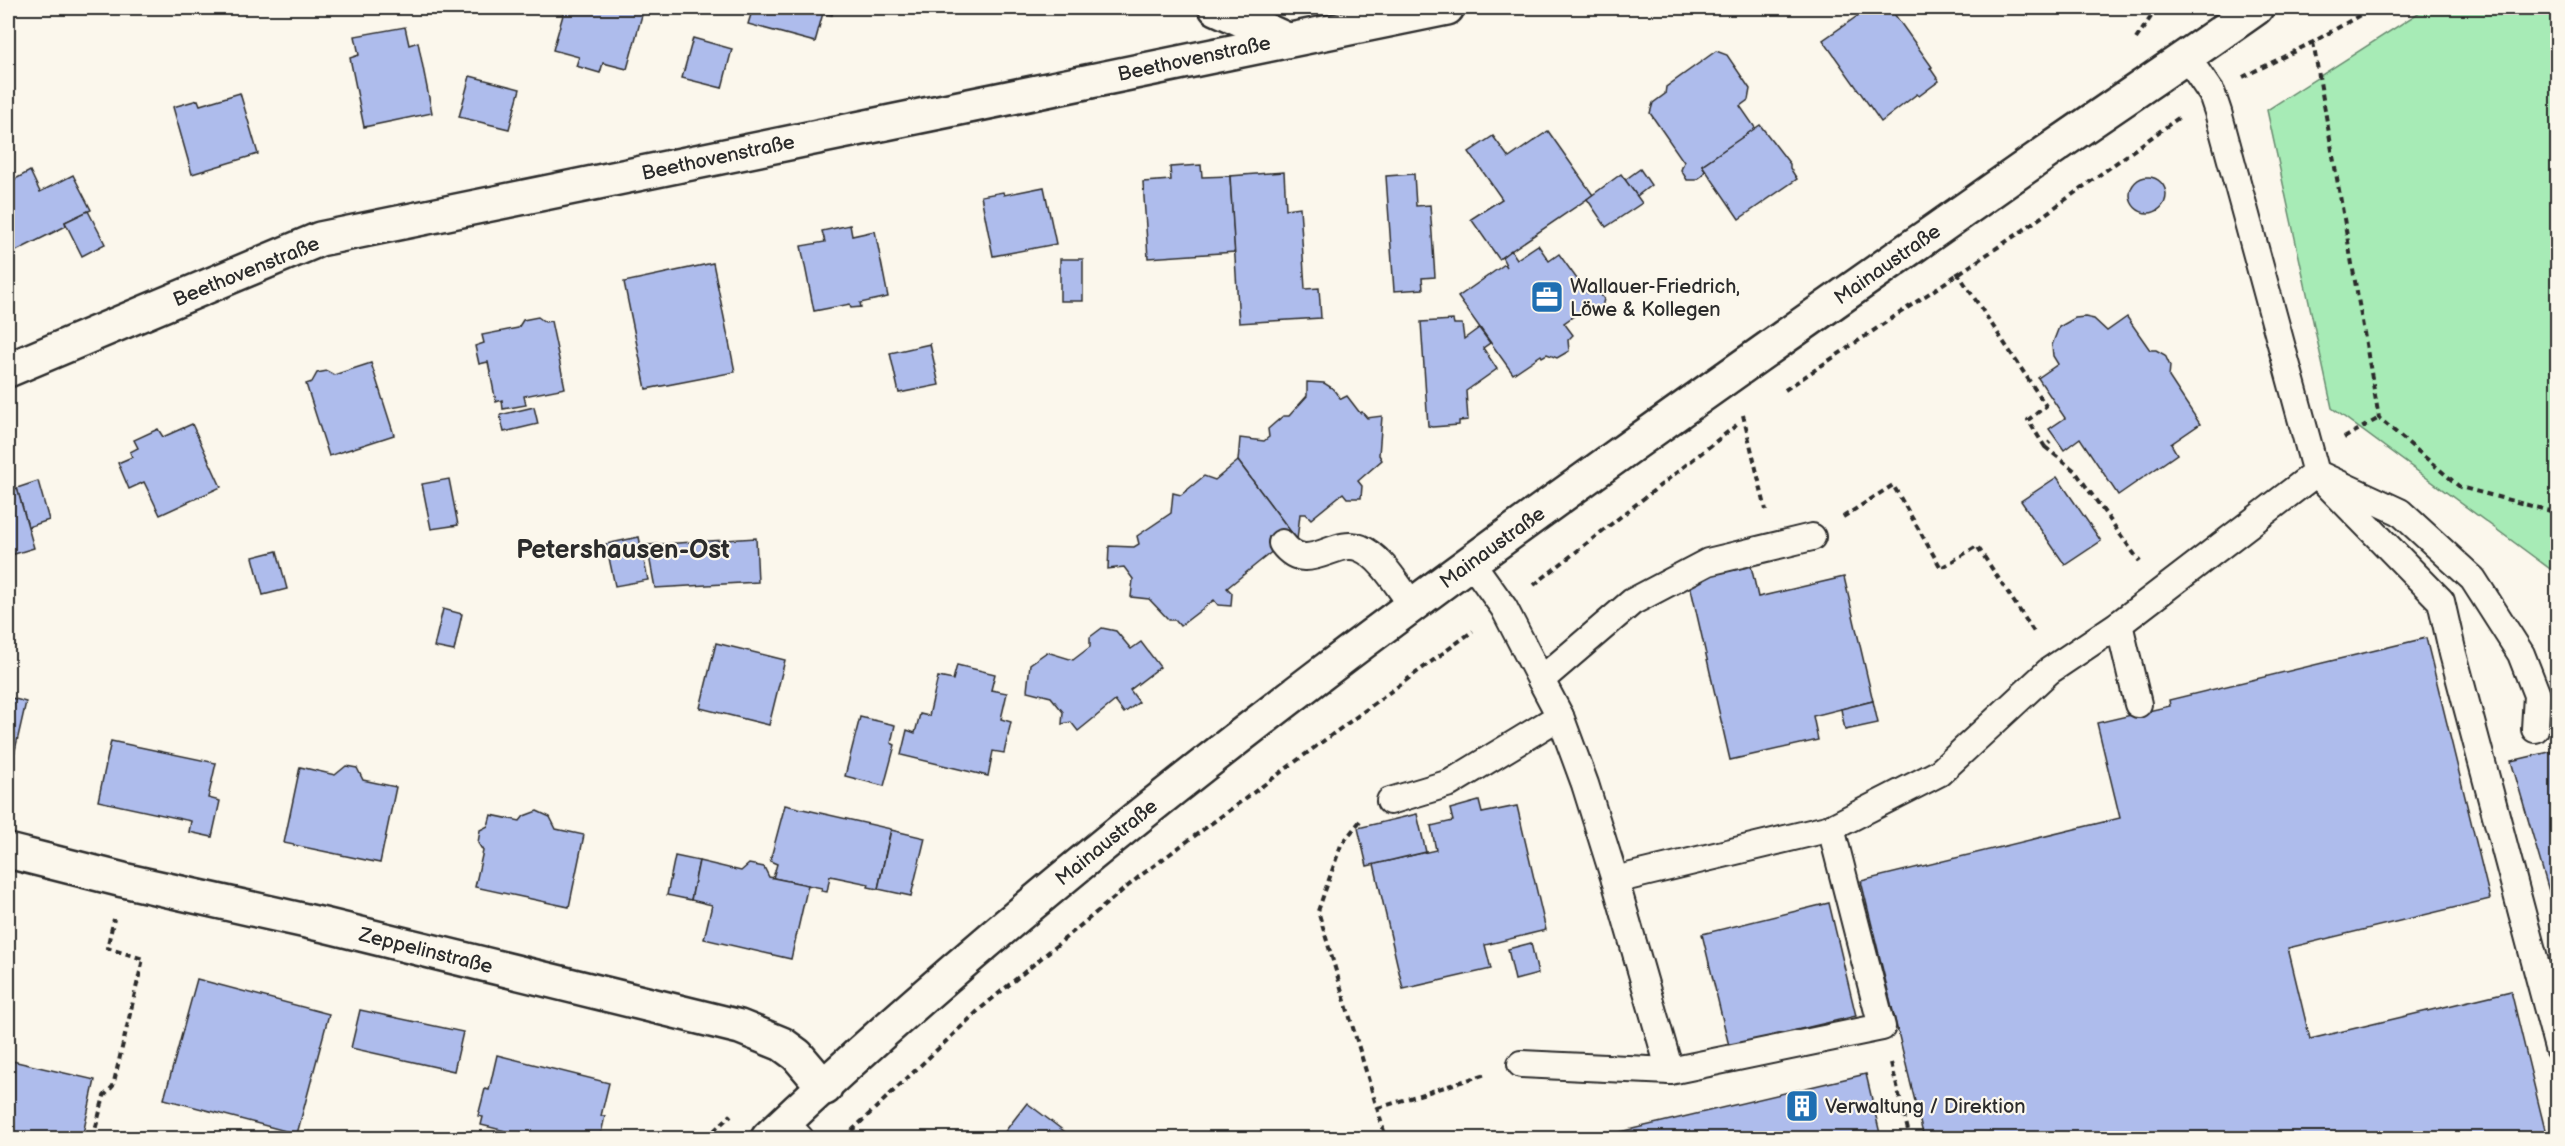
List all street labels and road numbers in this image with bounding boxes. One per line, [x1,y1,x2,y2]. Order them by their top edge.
street label: Beethovenstraße [1116,31,1273,87]
street label: Beethovenstraße [640,130,797,186]
street label: Mainaustraße [1830,219,1945,310]
street label: Beethovenstraße [170,232,323,312]
street label: Mainaustraße [1435,502,1550,594]
street label: Mainaustraße [1051,794,1163,891]
street label: Zeppelinstraße [356,923,495,979]

